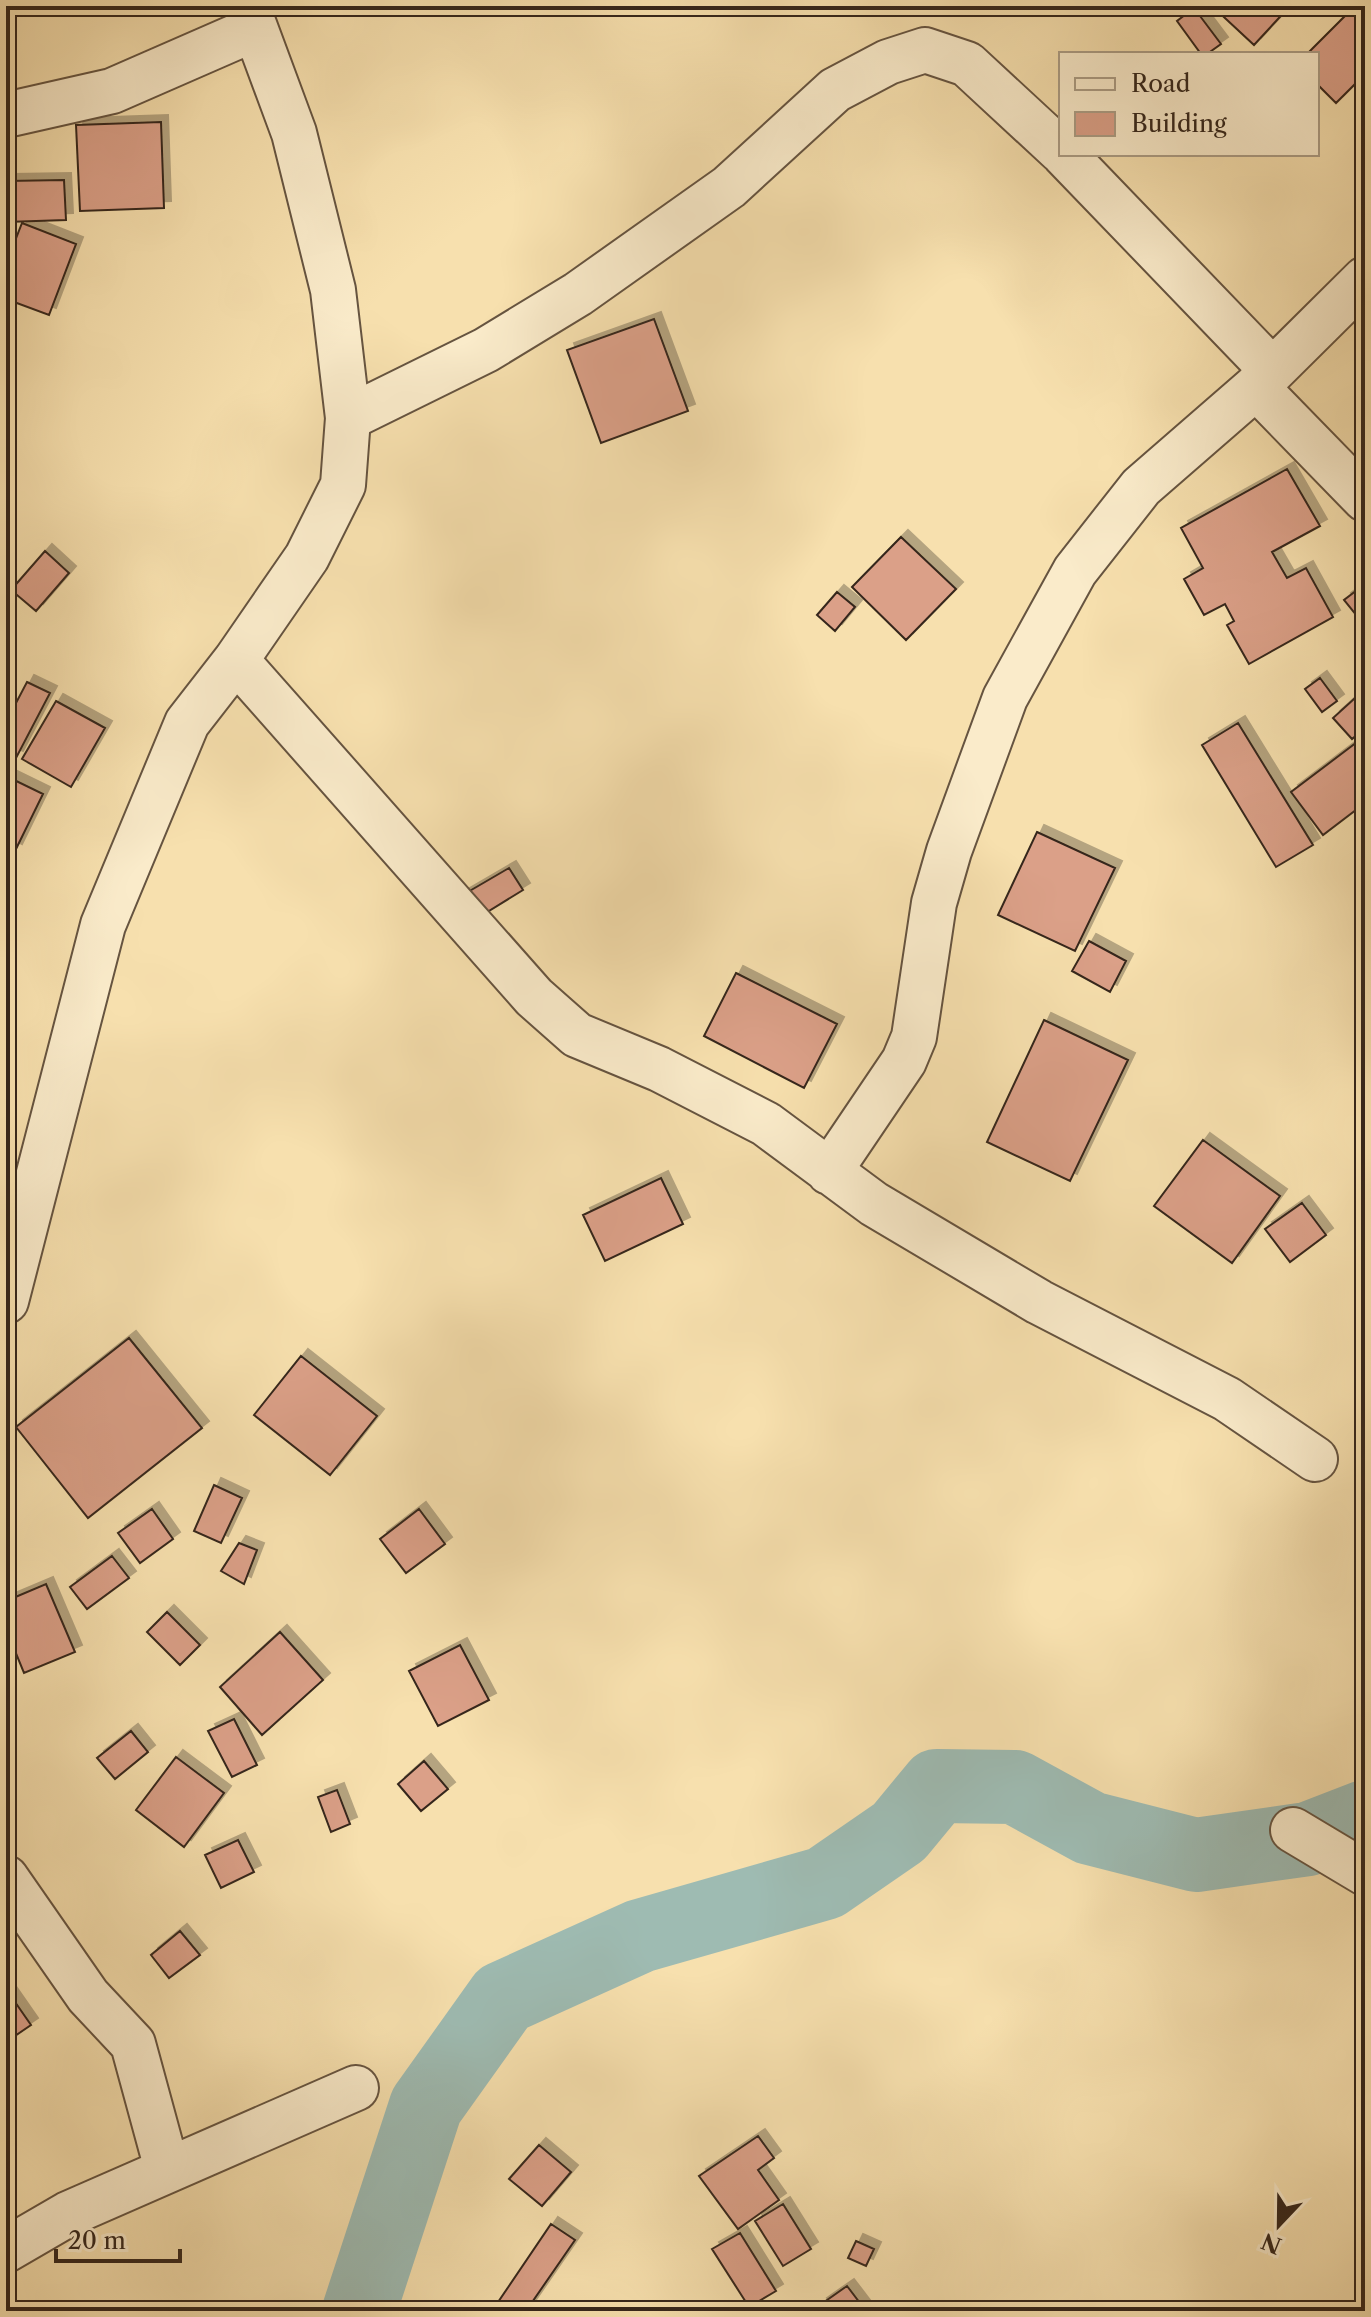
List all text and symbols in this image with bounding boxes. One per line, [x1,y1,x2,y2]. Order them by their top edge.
legend [1059,52,1319,156]
text: Road [1131,69,1191,98]
text: Building [1131,109,1227,138]
north arrow [1239,2185,1319,2265]
scale bar [56,2213,180,2263]
text: 20 m [68,2226,126,2255]
text: N [1258,2227,1286,2259]

